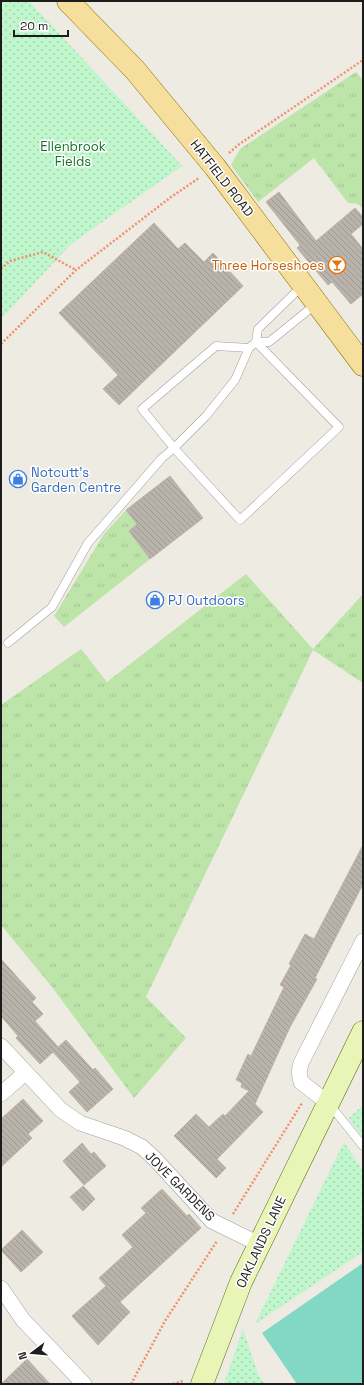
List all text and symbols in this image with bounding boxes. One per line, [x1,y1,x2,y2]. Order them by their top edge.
scale bar [14,12,68,38]
text: 20 m [20,18,48,34]
street label: HATFIELD ROAD [187,136,257,220]
park label: Ellenbrook Fields [40,138,106,170]
bar icon: Three Horseshoes [327,255,347,275]
place label: Three Horseshoes [212,257,324,274]
place label: Notcutt's Garden Centre [31,464,121,496]
shop icon: Notcutt's Garden Centre [8,469,28,489]
shop icon: PJ Outdoors [145,590,165,610]
place label: PJ Outdoors [168,592,245,609]
street label: JOVE GARDENS [141,1147,219,1225]
street label: OAKLANDS LANE [232,1193,290,1291]
north arrow [12,1333,52,1373]
text: N [15,1350,30,1361]

